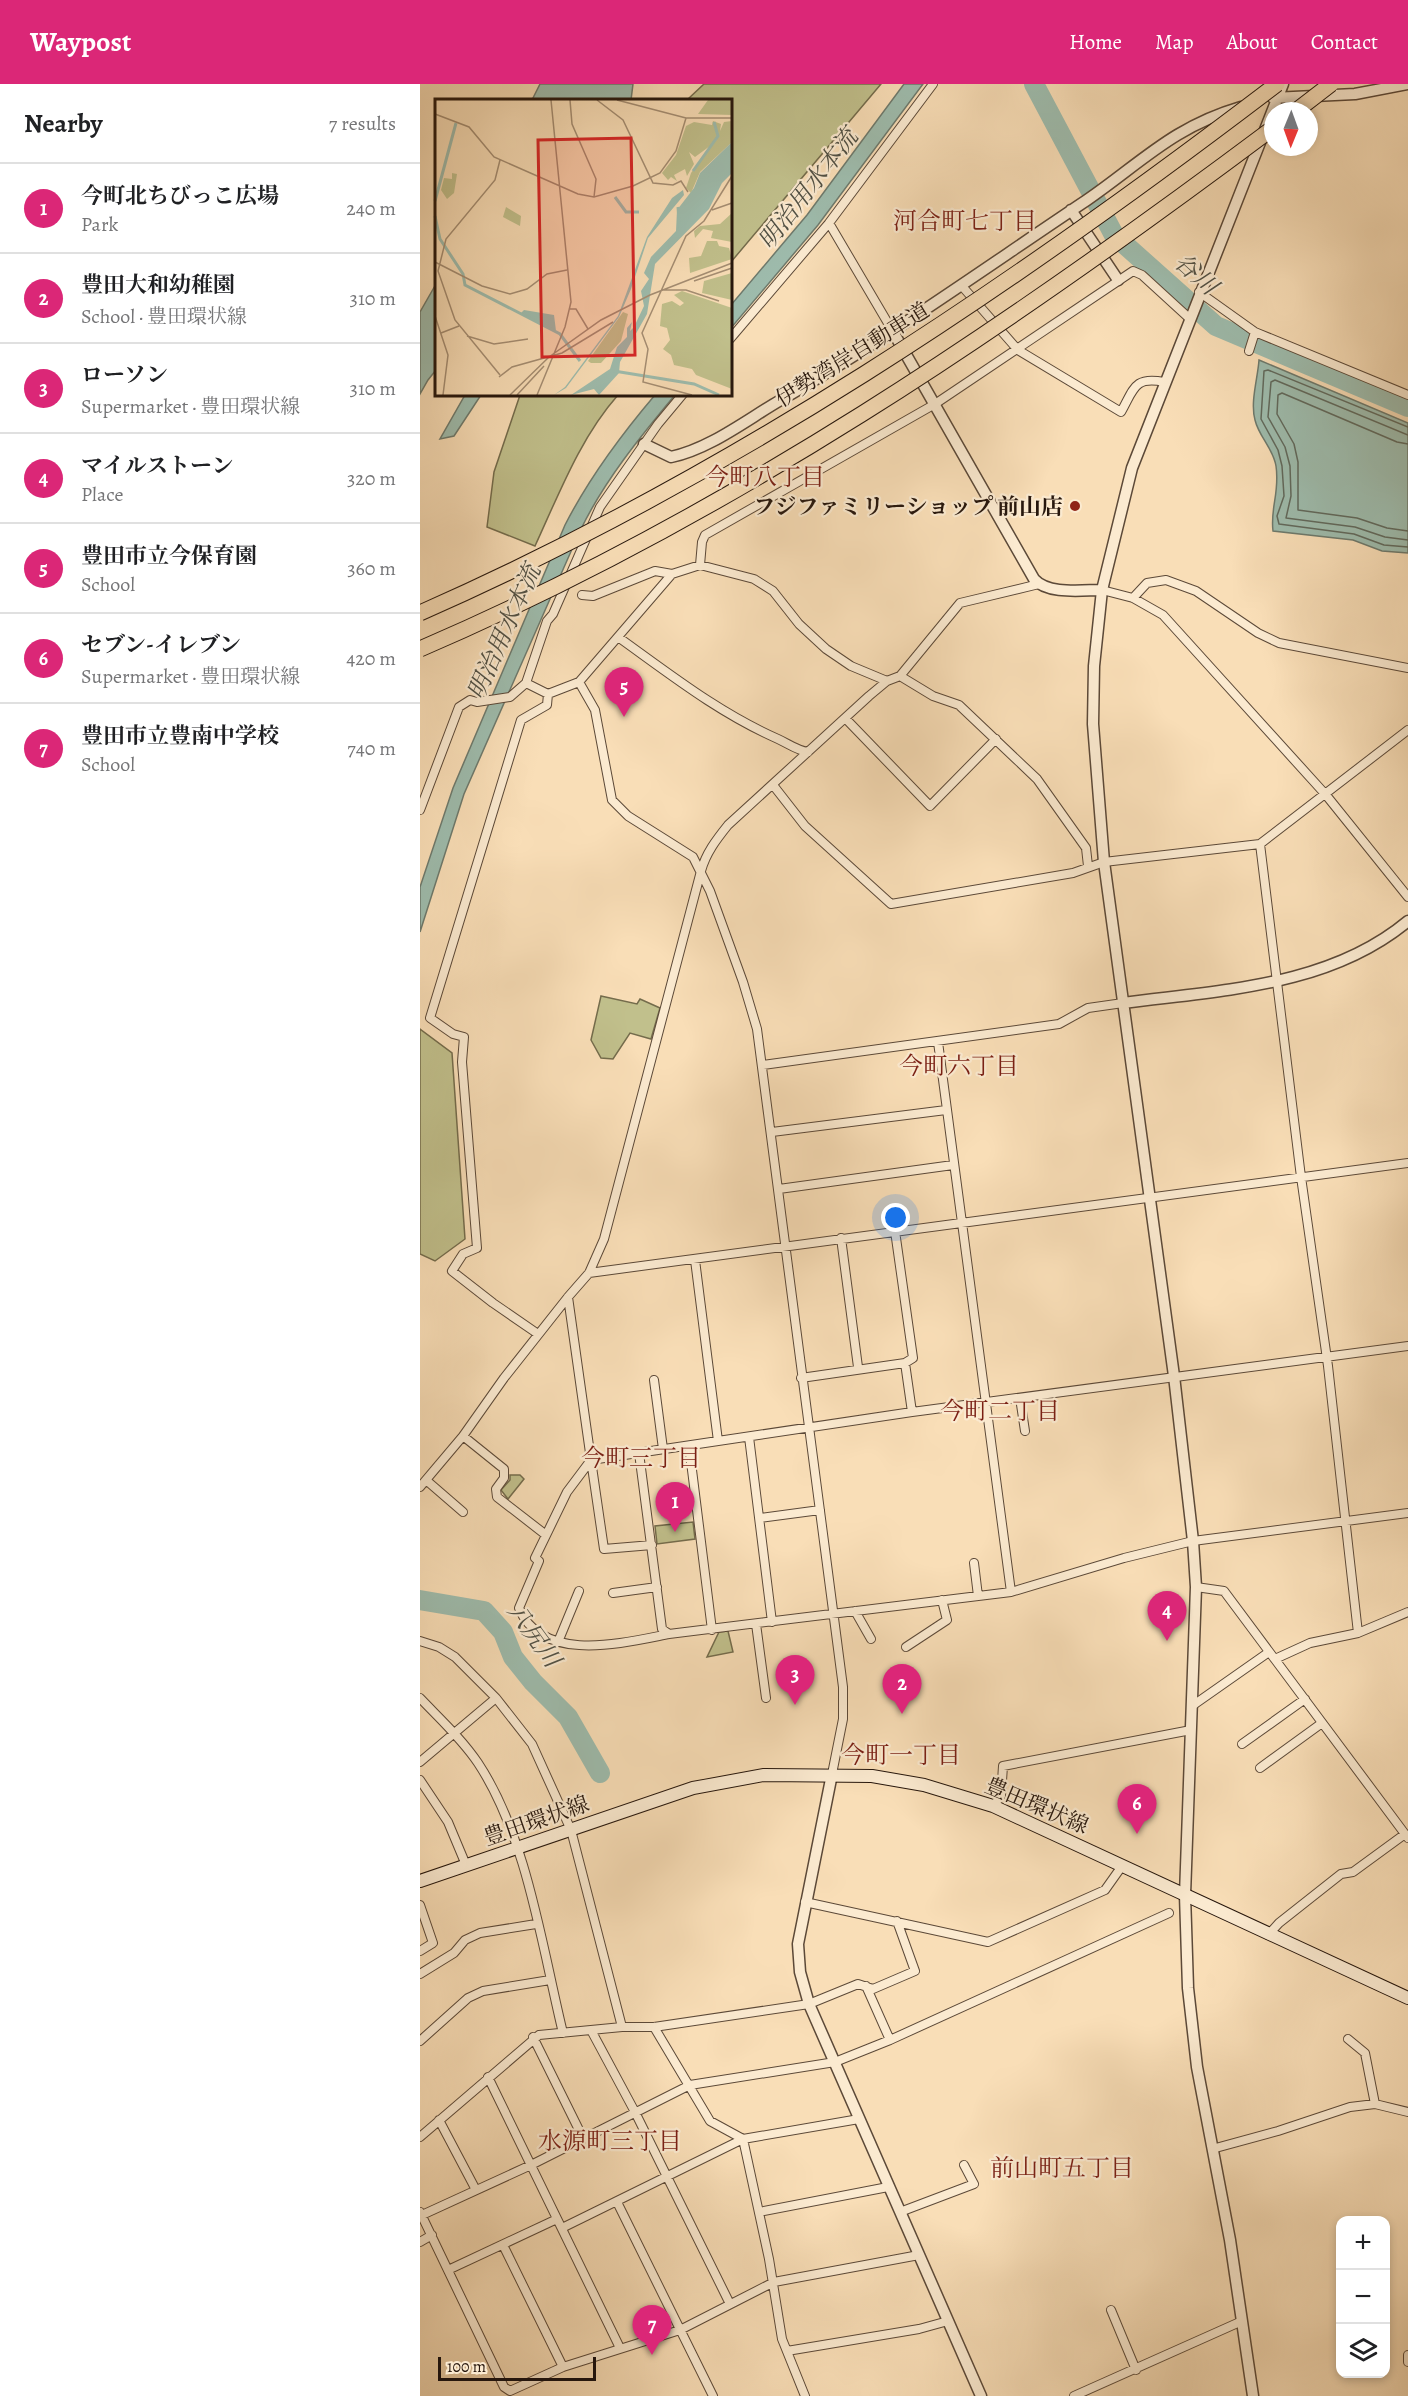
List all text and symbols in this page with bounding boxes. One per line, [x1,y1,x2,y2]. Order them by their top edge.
text: Waypost [30,23,131,61]
text: Home [1069,28,1122,56]
text: Map [1155,28,1193,56]
text: About [1226,28,1278,56]
text: Contact [1311,28,1378,56]
inset map [435,99,732,396]
north arrow [1264,102,1318,156]
text: Nearby [24,106,103,141]
text: 7 results [329,110,396,137]
water label: 明治用水本流 [751,119,867,256]
text: 今町北ちびっこ広場 [81,181,279,211]
text: 1 [40,195,47,222]
text: 240 m [346,195,396,222]
district label: 河合町七丁目 [893,205,1037,237]
text: Park [81,211,119,238]
water label: 谷川 [1167,246,1227,304]
text: 豊田大和幼稚園 [81,270,235,300]
text: 2 [39,285,48,312]
text: 310 m [350,285,396,312]
street label: 伊勢湾岸自動車道 [770,295,935,414]
text: School · 豊田環状線 [81,303,247,330]
text: ローソン [81,360,168,390]
text: 3 [39,375,48,402]
text: 310 m [350,375,396,402]
text: Supermarket · 豊田環状線 [81,393,300,420]
text: マイルストーン [81,451,233,481]
district label: 今町八丁目 [705,461,825,493]
text: 4 [39,465,48,492]
text: 320 m [347,465,396,492]
text: Place [81,481,123,508]
place label: フジファミリーショップ 前山店 [753,492,1063,522]
marker: フジファミリーショップ 前山店 [1068,499,1082,513]
text: 豊田市立今保育園 [81,541,257,571]
text: 5 [39,555,48,582]
text: 360 m [347,555,396,582]
water label: 明治用水本流 [460,556,550,704]
text: School [81,571,135,598]
text: セブン-イレブン [81,630,241,660]
text: 6 [39,645,48,672]
text: 420 m [346,645,396,672]
text: Supermarket · 豊田環状線 [81,663,300,690]
pin: 5 [604,668,644,717]
text: 豊田市立豊南中学校 [81,721,279,751]
text: 7 [39,735,48,762]
text: 740 m [347,735,396,762]
text: School [81,751,135,778]
district label: 今町六丁目 [899,1050,1019,1082]
your location [881,1203,910,1232]
district label: 今町二丁目 [940,1395,1060,1427]
district label: 今町三丁目 [581,1442,701,1474]
pin: 1 [656,1482,694,1532]
pin: 4 [1148,1592,1186,1641]
water label: 八尻川 [500,1596,570,1676]
pin: 3 [776,1656,814,1705]
pin: 2 [882,1664,922,1714]
district label: 今町一丁目 [841,1739,961,1771]
street label: 豊田環状線 [980,1771,1093,1841]
pin: 6 [1118,1784,1156,1834]
street label: 豊田環状線 [479,1789,593,1853]
district label: 水源町三丁目 [538,2125,682,2157]
district label: 前山町五丁目 [990,2152,1134,2184]
map controls [1336,2216,1390,2378]
button: + [1336,2216,1390,2270]
button: − [1336,2270,1390,2324]
pin: 7 [632,2306,672,2355]
button: layers [1336,2324,1390,2378]
scale bar [438,2354,596,2382]
text: 100 m [447,2356,486,2378]

